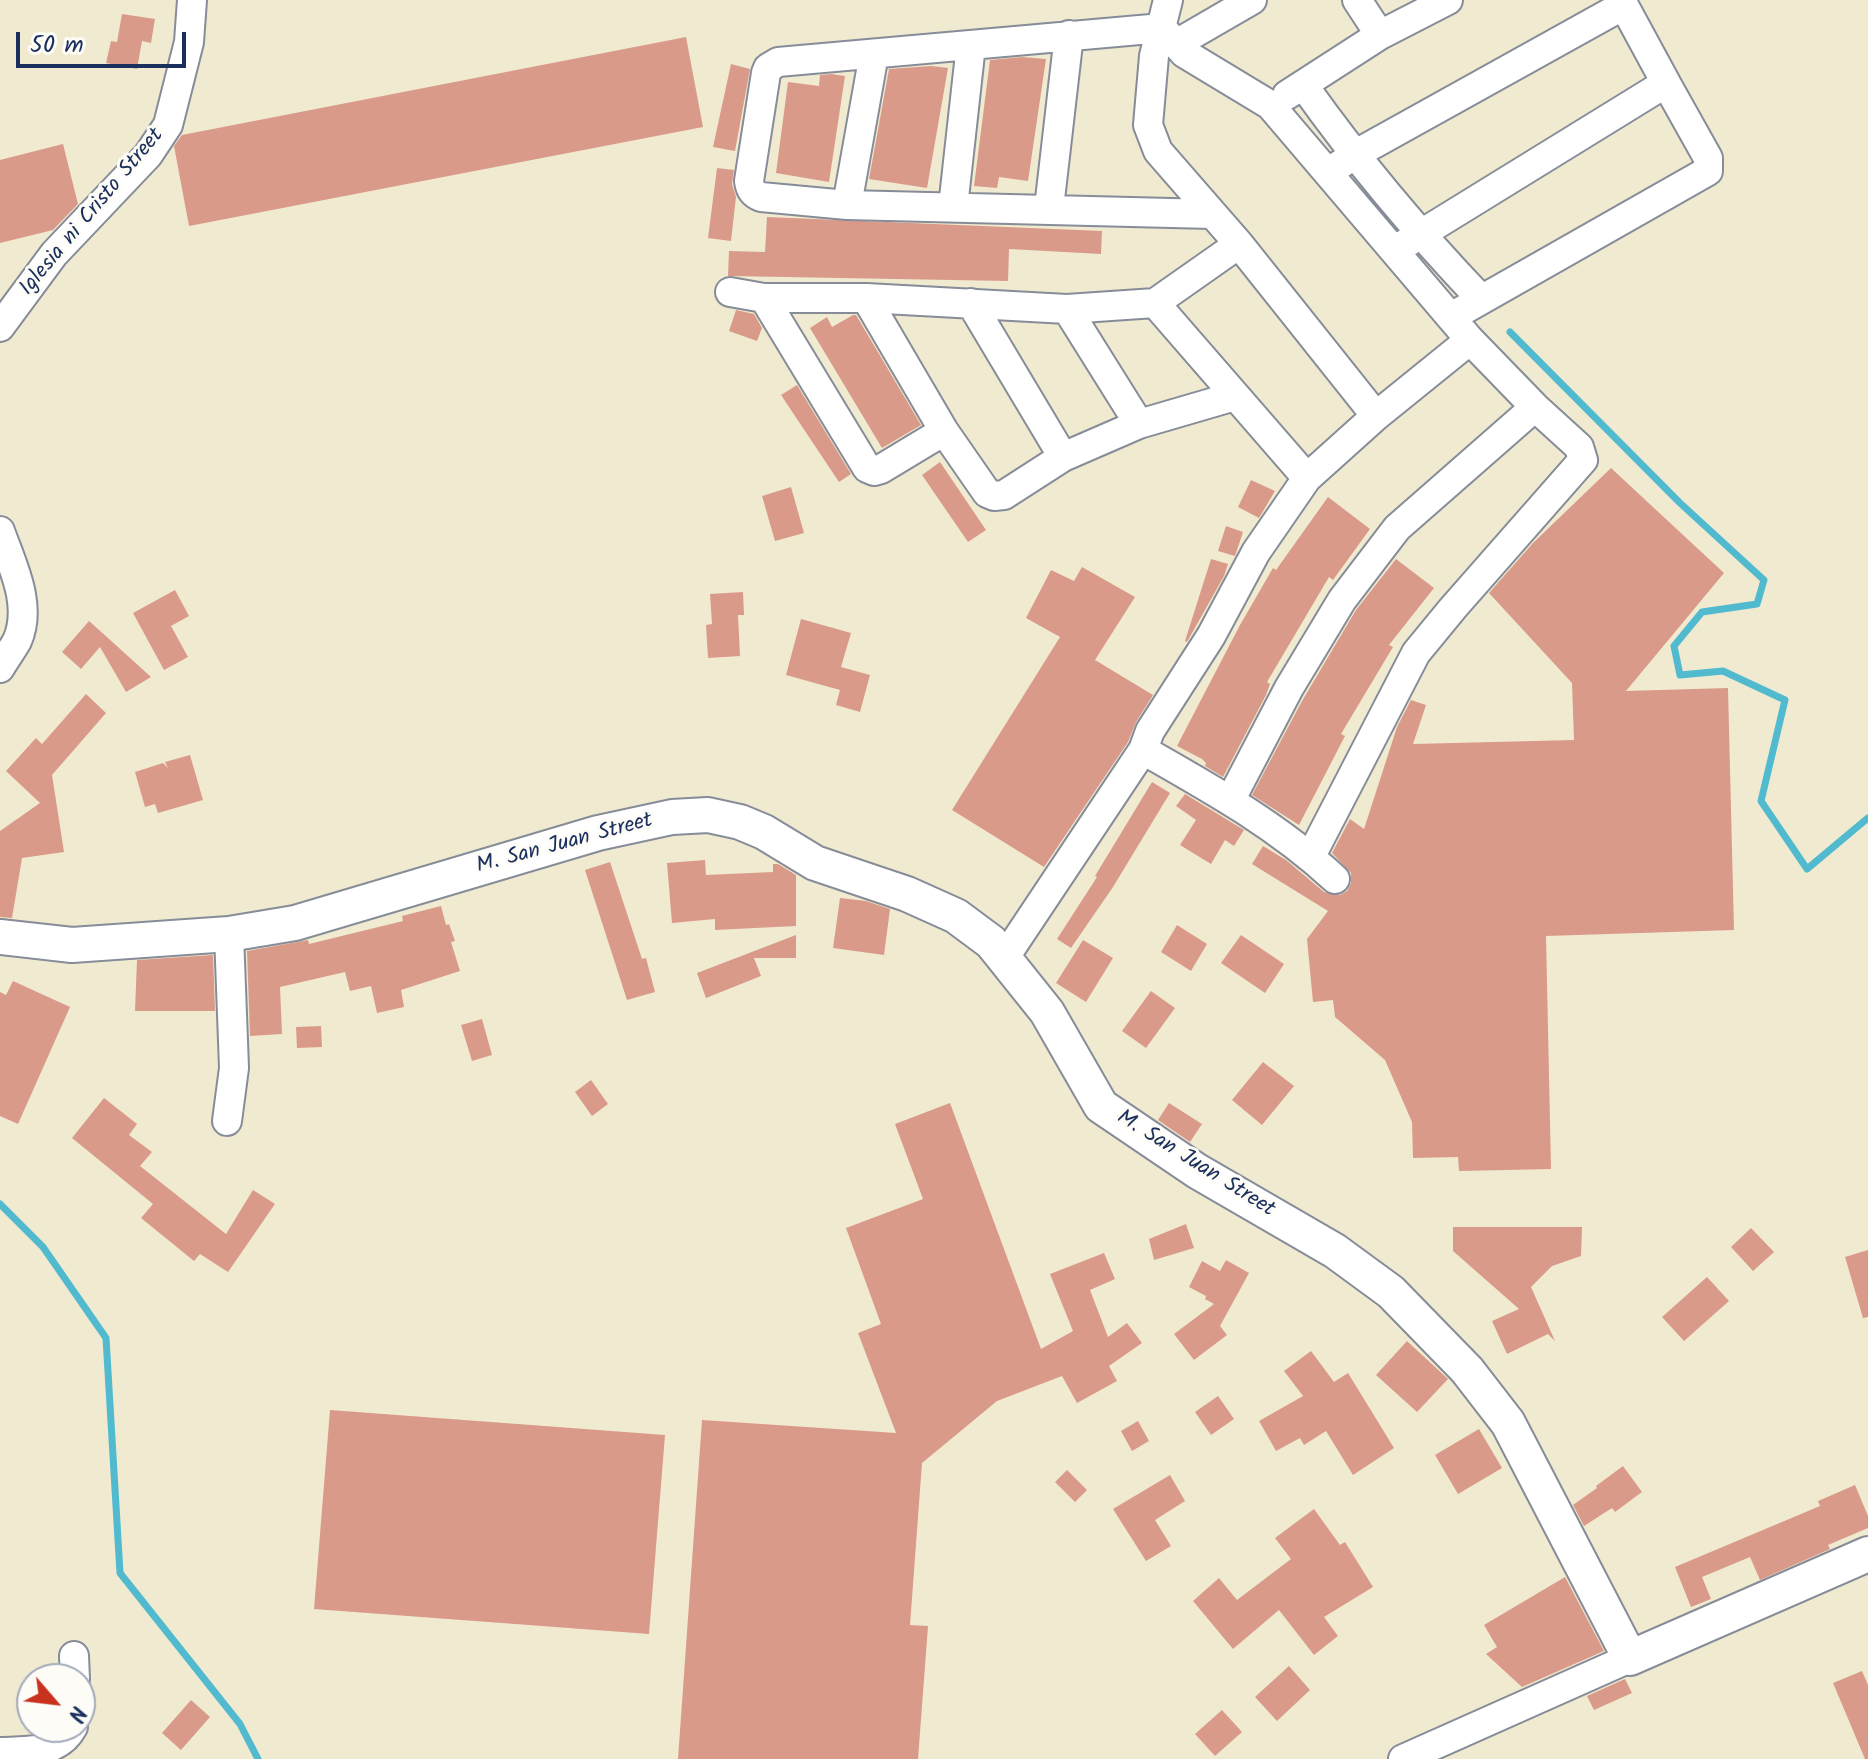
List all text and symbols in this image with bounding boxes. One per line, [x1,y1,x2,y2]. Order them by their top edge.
scale bar [20,16,190,66]
text: 50 m [30,26,84,65]
street label: Iglesia ni Cristo Street [15,124,171,302]
street label: M. San Juan Street [474,809,656,881]
street label: M. San Juan Street [1111,1106,1279,1224]
north arrow [16,1663,96,1743]
text: N [57,1699,95,1728]

